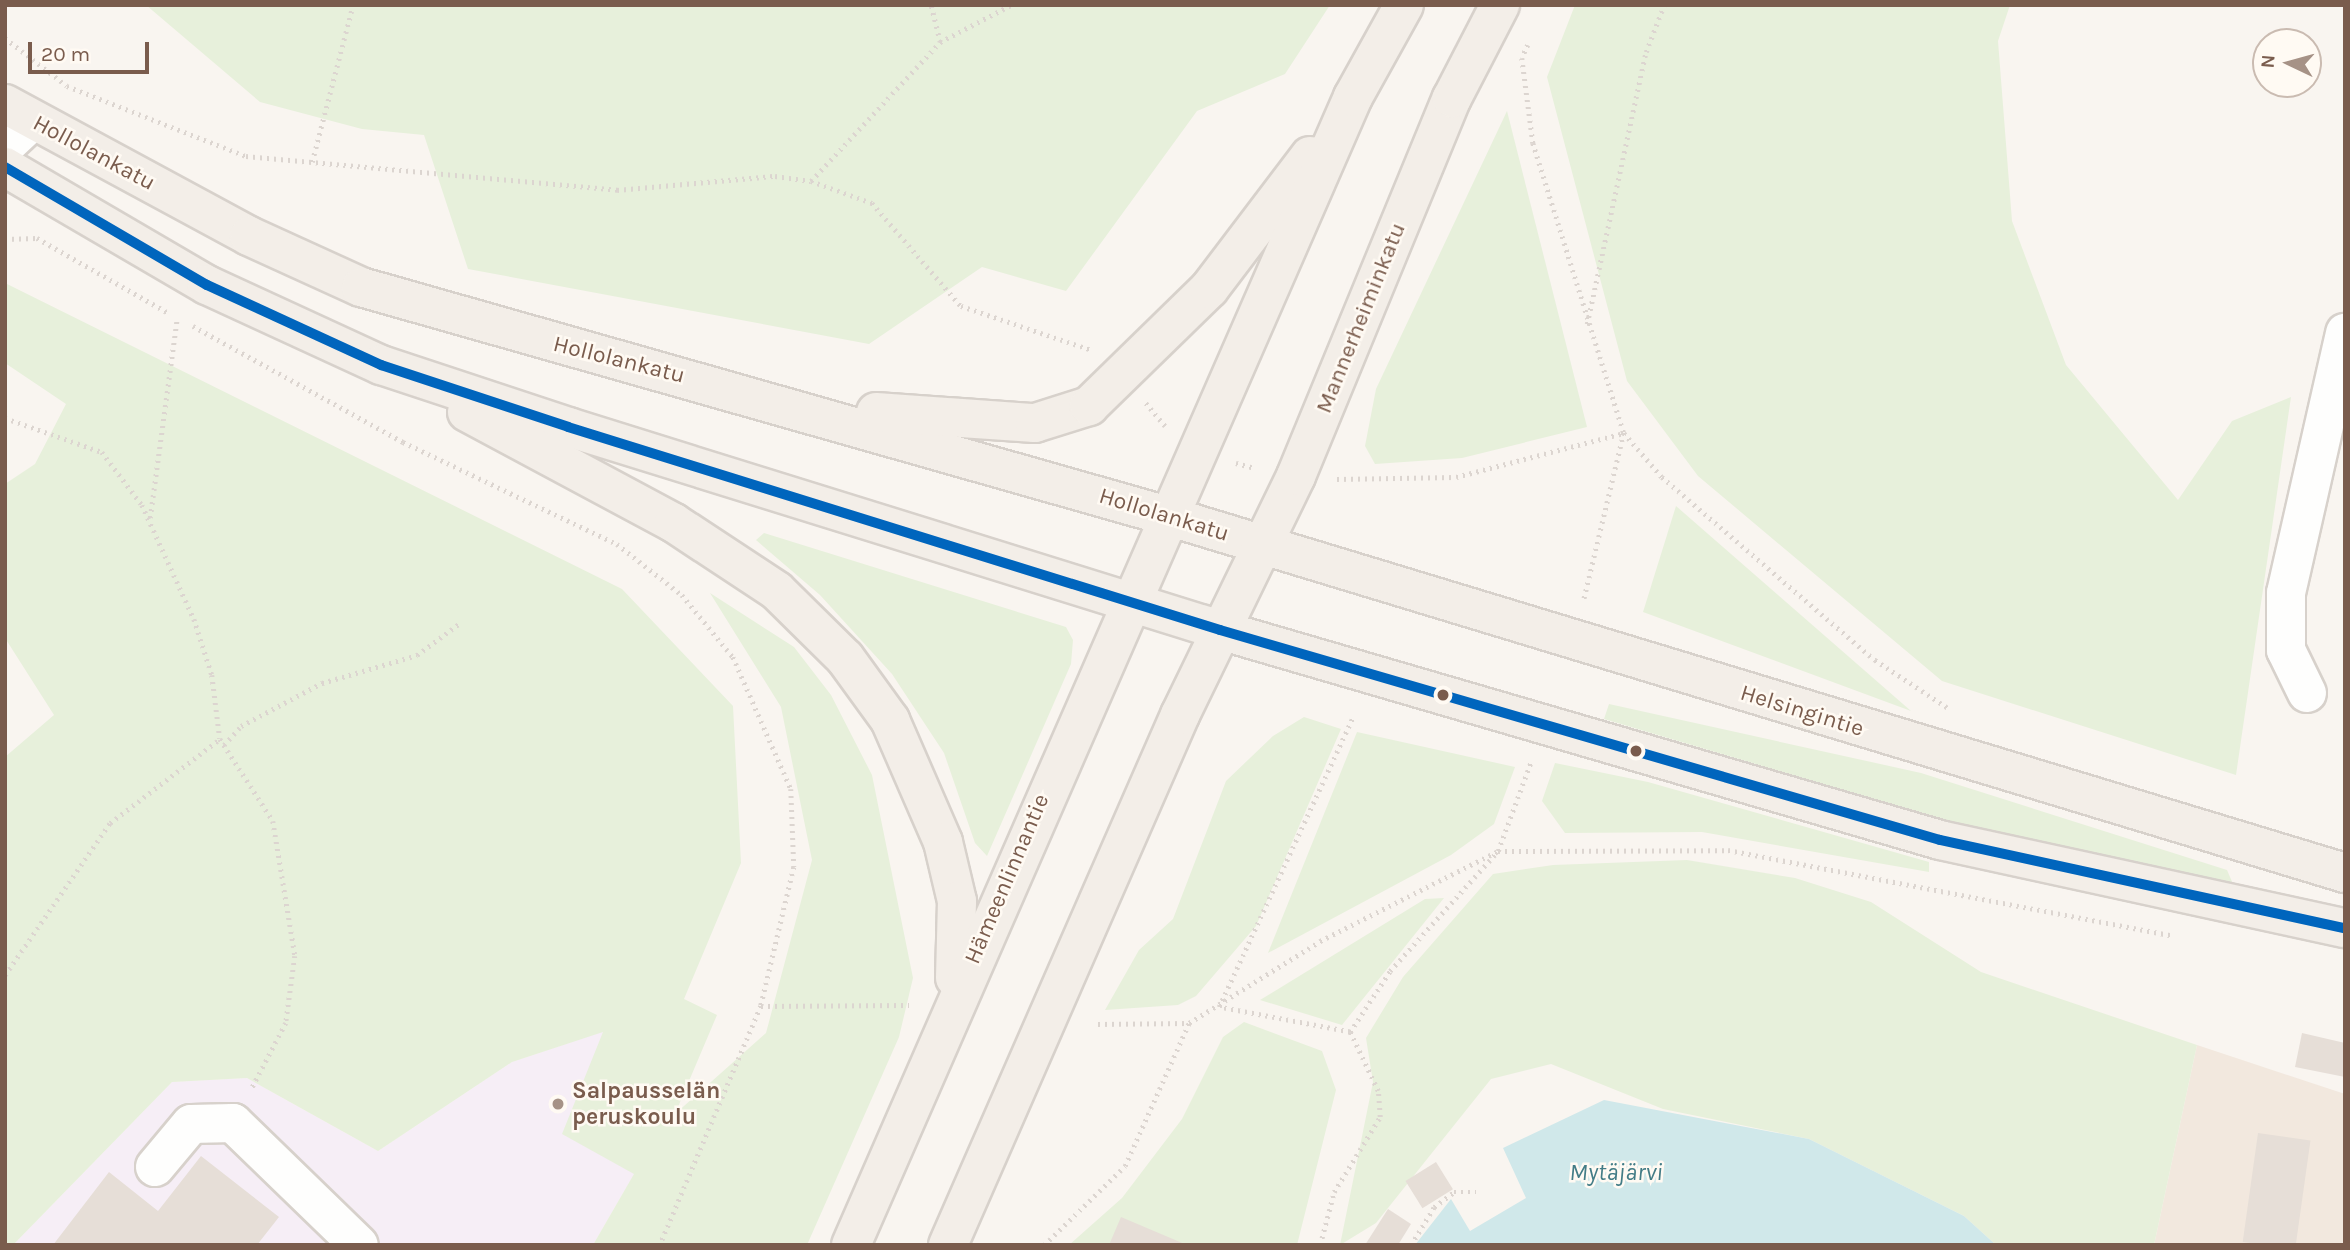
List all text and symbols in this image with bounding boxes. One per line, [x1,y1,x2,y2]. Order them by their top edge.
scale bar [32,28,152,72]
north arrow [2252,28,2322,98]
text: 20 m [41,42,90,66]
text: N [2257,54,2280,69]
street label: Hollolankatu [28,109,160,197]
street label: Mannerheiminkatu [1310,219,1412,417]
street label: Hollolankatu [550,330,688,390]
street label: Hollolankatu [1096,482,1232,548]
street label: Helsingintie [1737,679,1867,743]
unlabelled marker [1436,688,1450,702]
unlabelled marker [1629,744,1643,758]
street label: Hämeenlinnantie [959,790,1055,968]
place label: Salpausselän peruskoulu [572,1077,720,1131]
marker: Salpausselän peruskoulu [550,1096,566,1112]
water label: Mytäjärvi [1569,1159,1663,1187]

